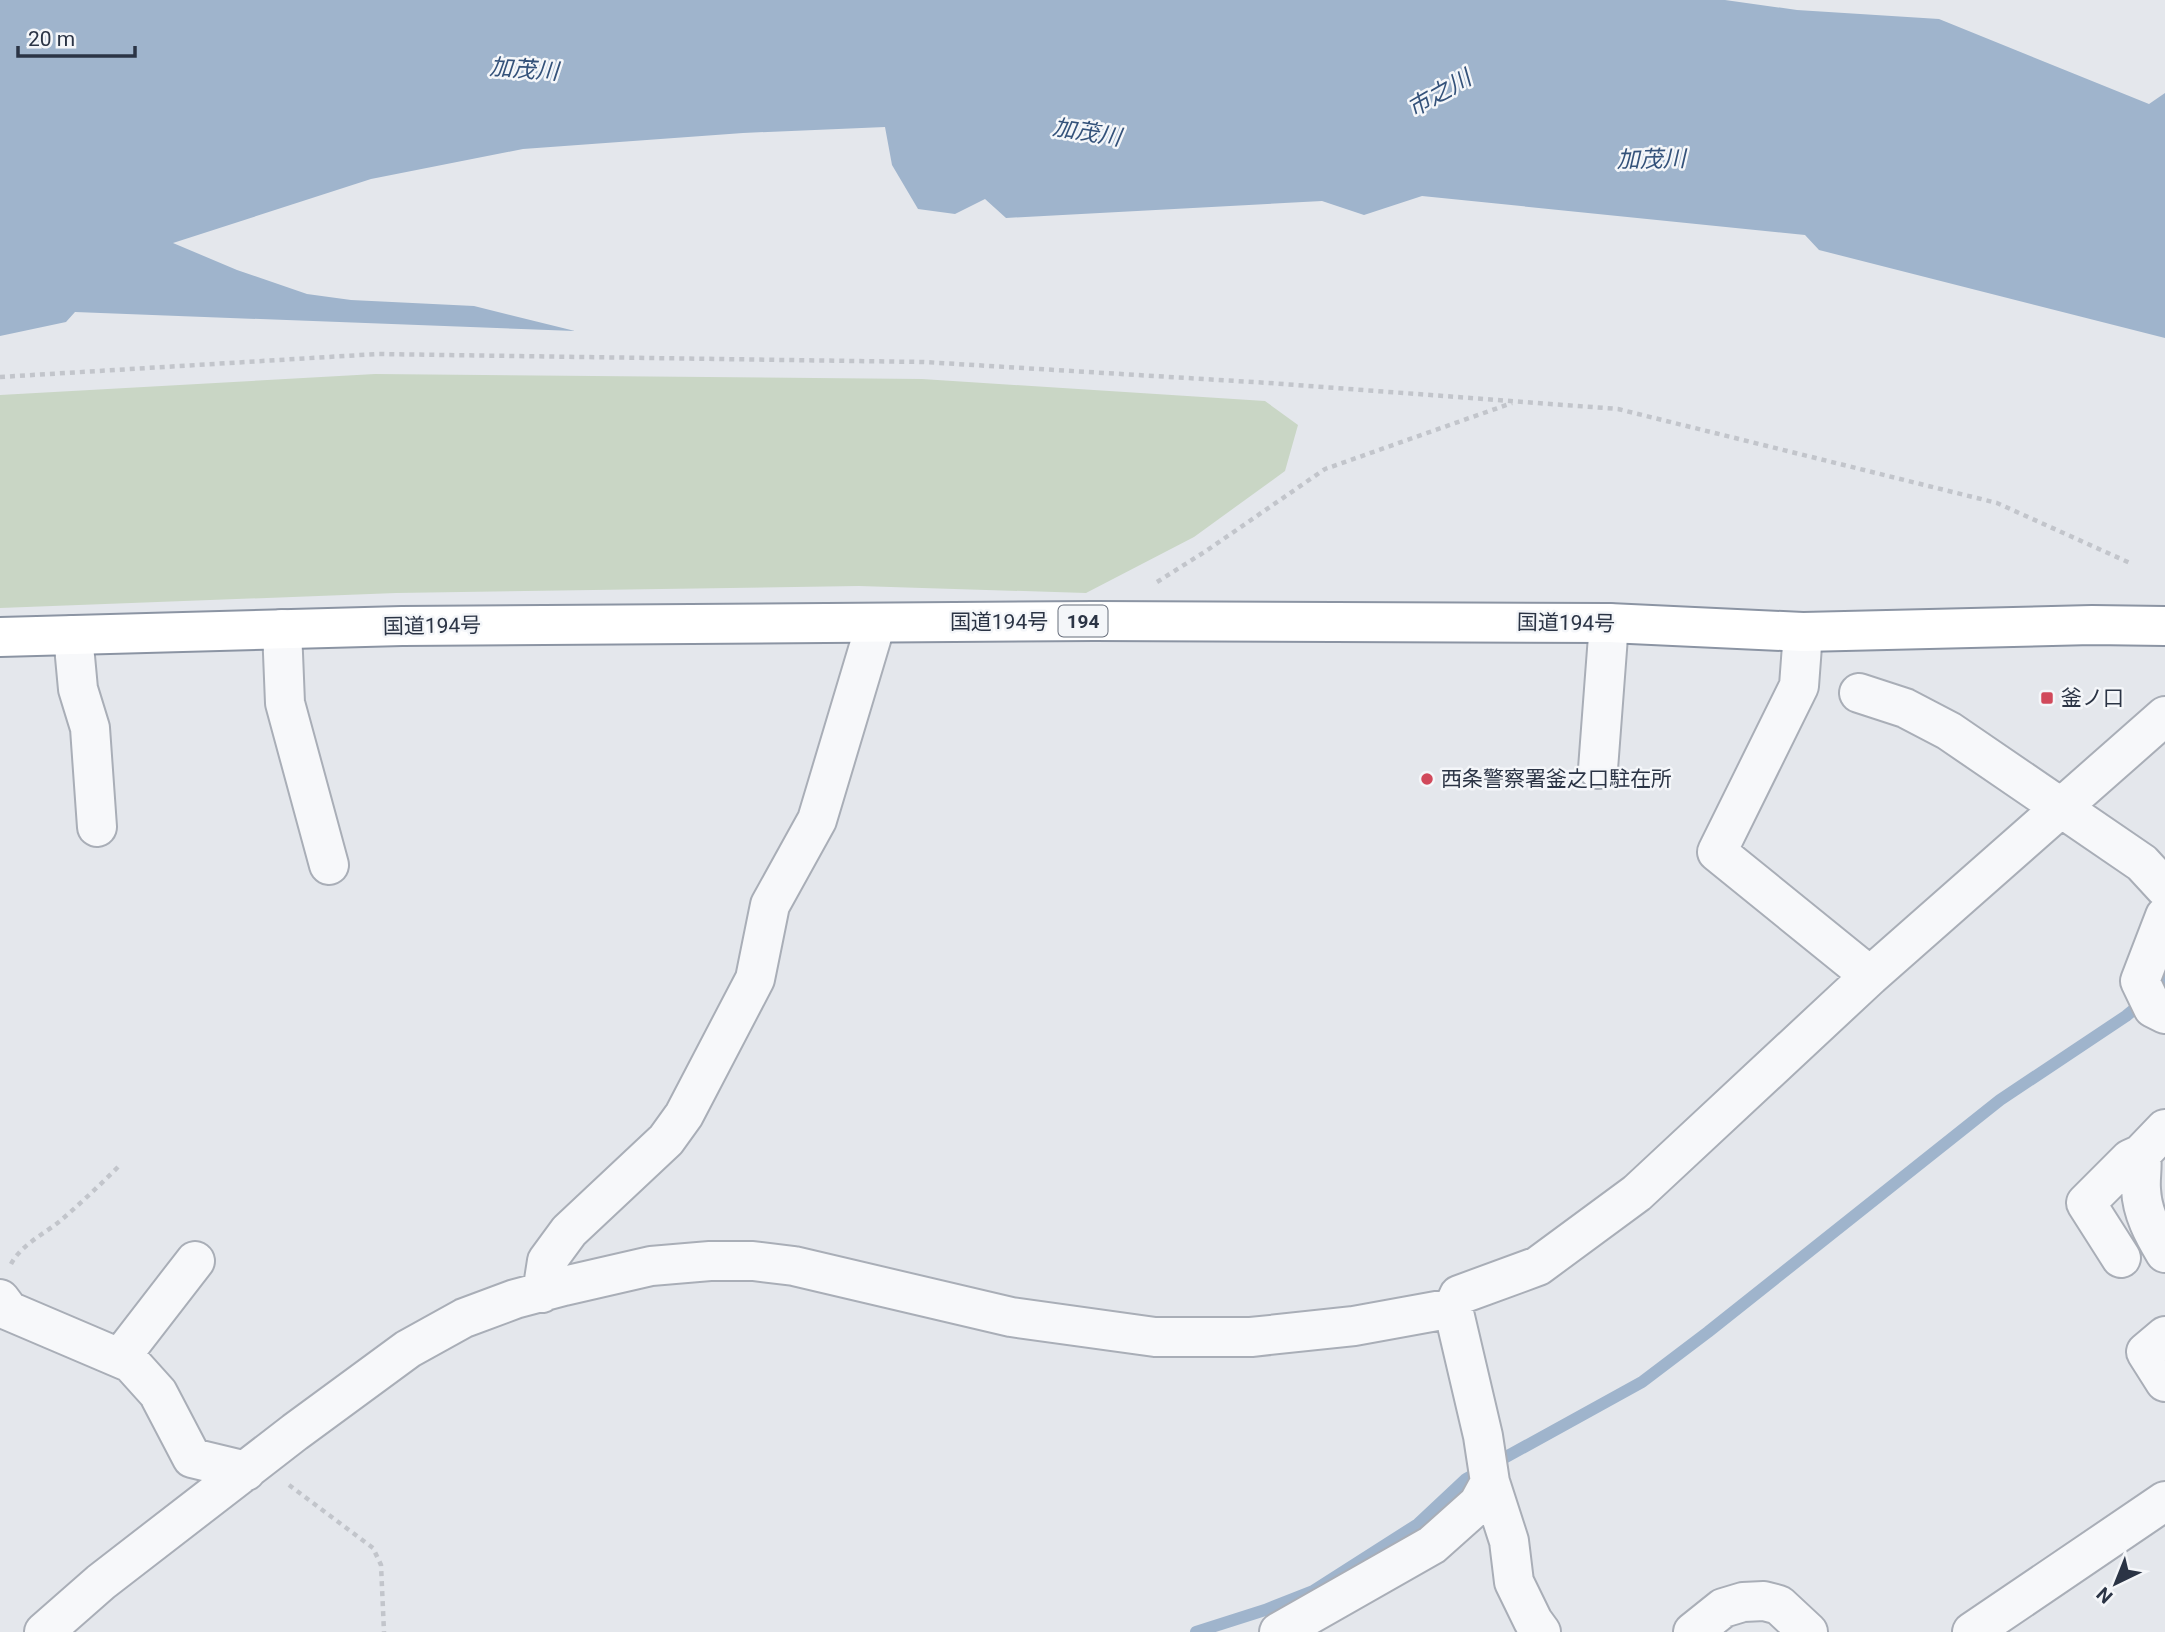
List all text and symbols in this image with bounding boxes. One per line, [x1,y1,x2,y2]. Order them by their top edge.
scale bar [18,14,135,58]
text: 20 m [28,27,75,51]
water label: 加茂川 [489,54,562,86]
water label: 市之川 [1403,63,1478,122]
water label: 加茂川 [1051,114,1126,152]
water label: 加茂川 [1616,145,1689,174]
road number: 194 [1058,606,1108,636]
street label: 国道194号 [950,610,1048,634]
street label: 国道194号 [1517,610,1615,636]
street label: 国道194号 [383,613,481,639]
place label: 釜ノ口 [2061,686,2124,710]
marker: 釜ノ口 [2039,690,2055,706]
place label: 西条警察署釜之口駐在所 [1441,767,1672,791]
marker: 西条警察署釜之口駐在所 [1419,771,1435,787]
north arrow [2081,1548,2151,1618]
text: N [2092,1582,2117,1608]

